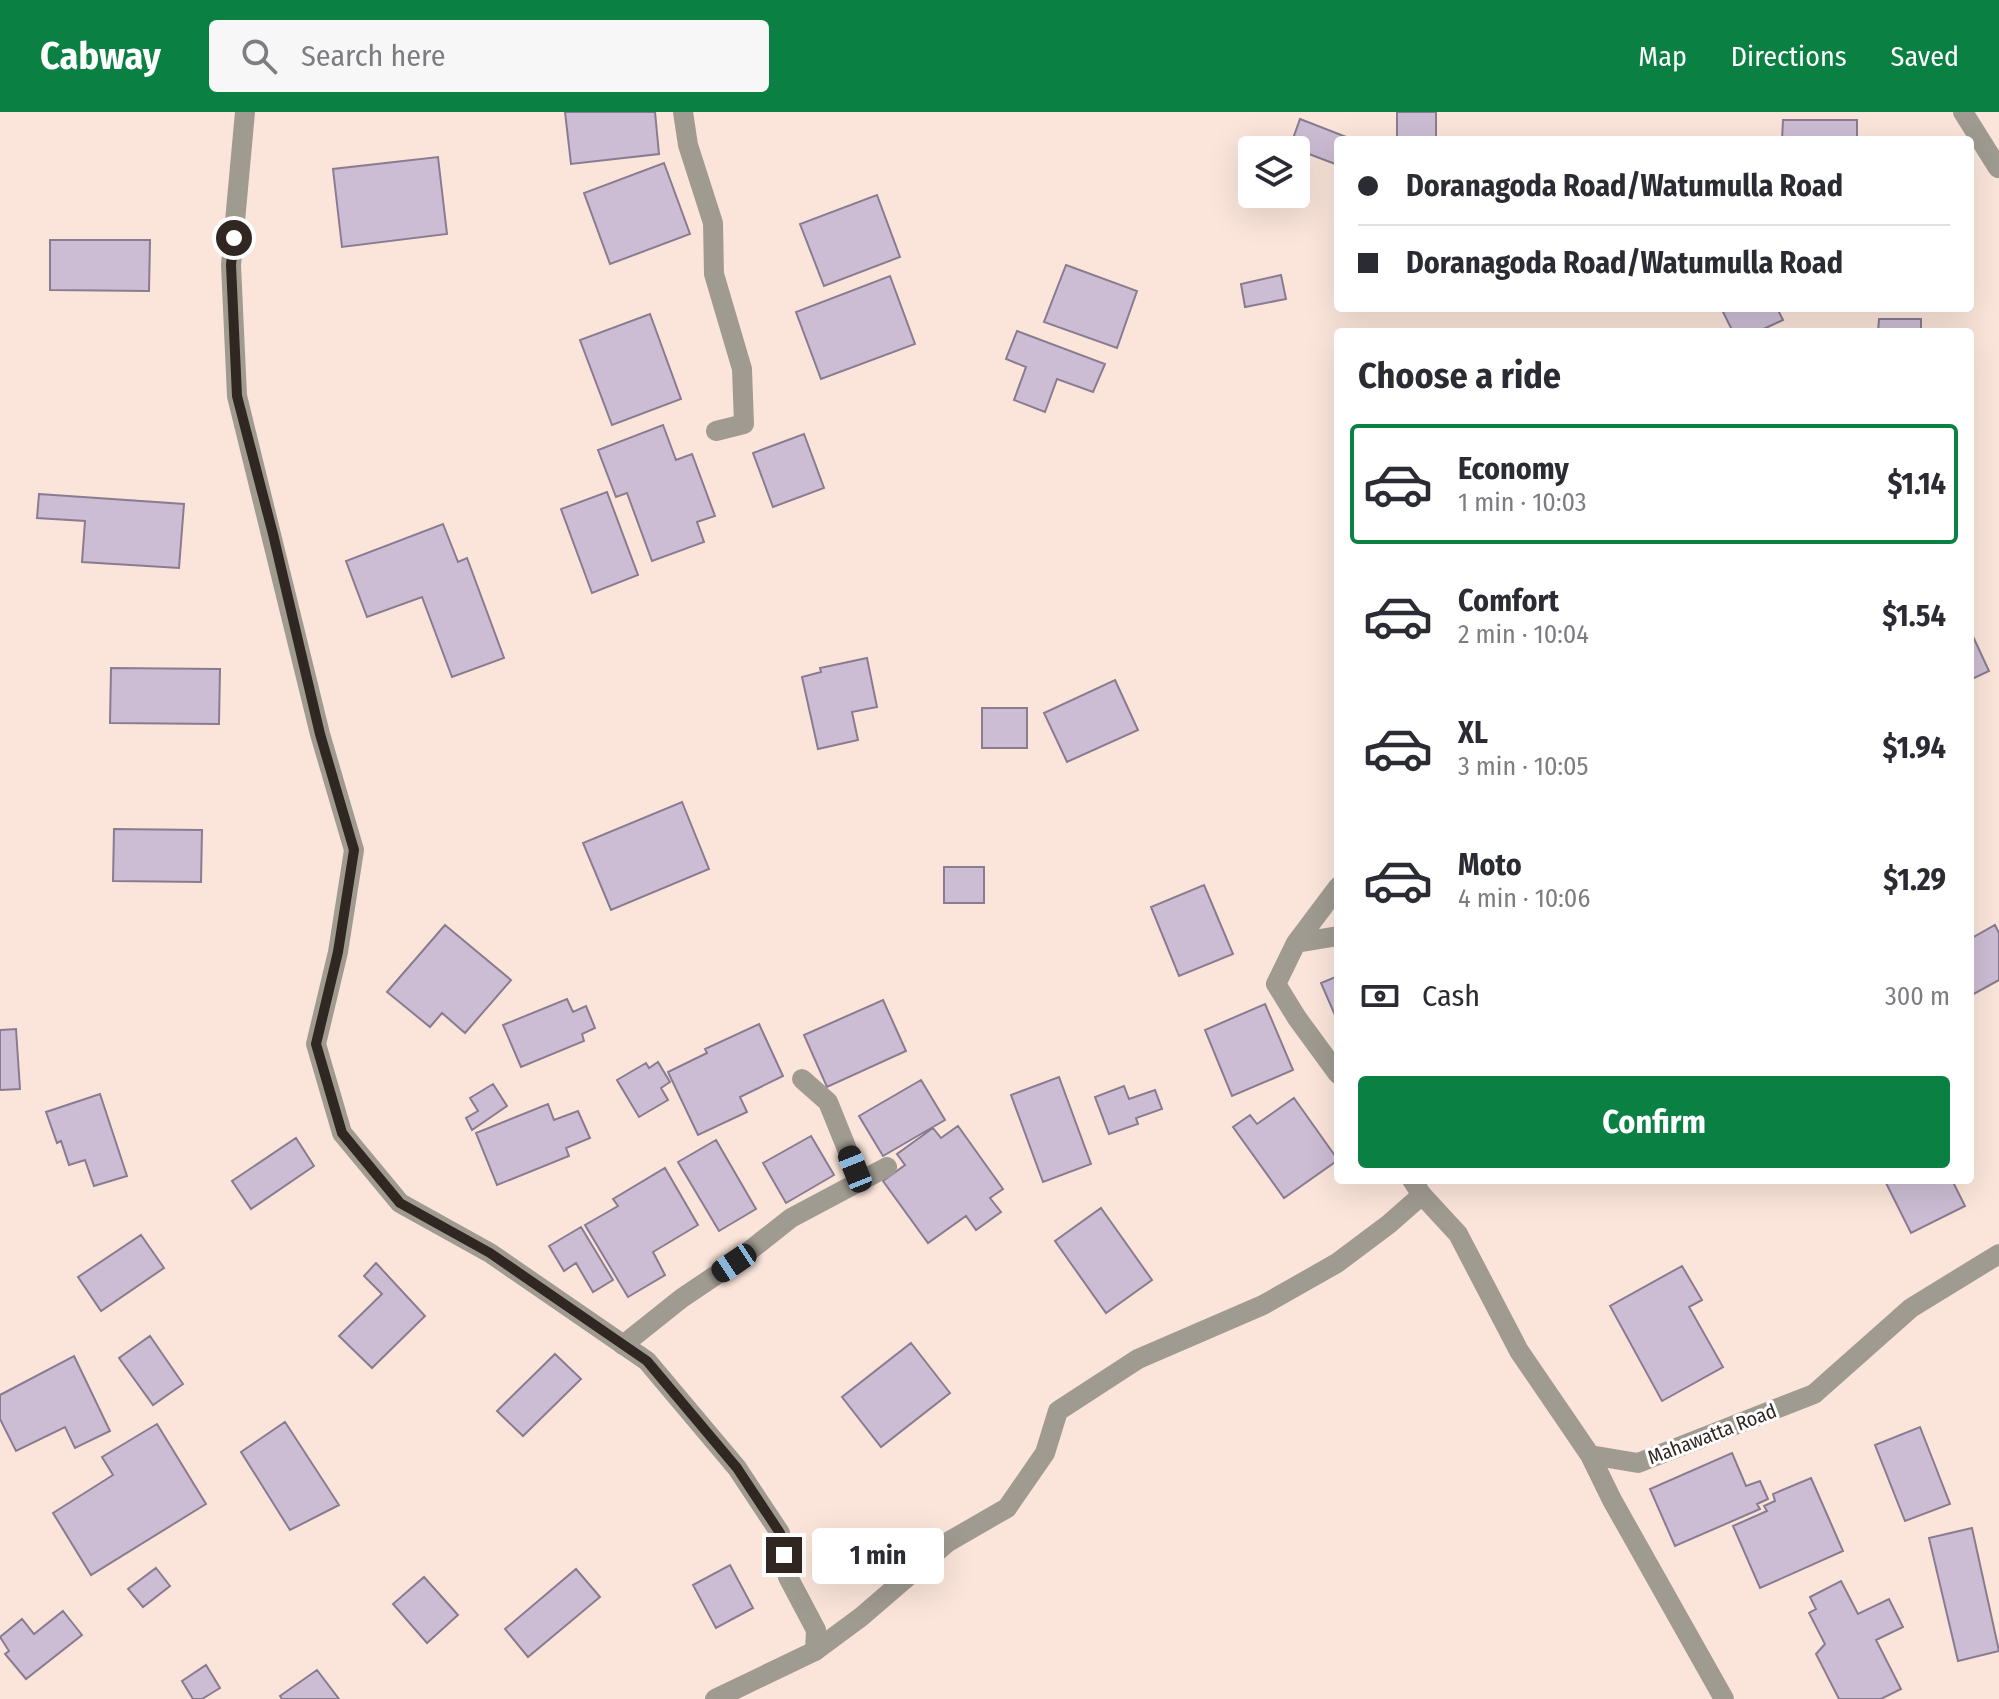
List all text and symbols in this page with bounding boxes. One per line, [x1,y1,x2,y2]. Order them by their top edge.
search box [209,20,769,92]
text: Cabway [40,33,161,79]
icon: search [237,34,281,78]
text: Search here [301,38,446,74]
text: Map [1638,40,1687,73]
text: Directions [1731,40,1847,73]
text: Saved [1891,40,1959,73]
map controls [1238,136,1310,208]
button: layers [1238,136,1310,208]
text: Doranagoda Road/Watumulla Road [1406,168,1843,204]
route start [216,220,252,256]
text: Doranagoda Road/Watumulla Road [1406,245,1843,281]
text: Choose a ride [1358,354,1561,398]
icon: car [1362,448,1434,520]
text: Economy [1458,451,1569,487]
text: $1.14 [1887,466,1946,502]
text: 1 min · 10:03 [1458,487,1586,518]
icon: car [1362,580,1434,652]
text: Comfort [1458,583,1559,619]
text: $1.54 [1882,598,1946,634]
text: 2 min · 10:04 [1458,619,1589,650]
icon: car [1362,712,1434,784]
text: XL [1458,715,1488,751]
text: $1.94 [1883,730,1946,766]
text: 3 min · 10:05 [1458,751,1589,782]
icon: car [1362,844,1434,916]
text: Moto [1458,847,1522,883]
text: $1.29 [1883,862,1946,898]
text: 4 min · 10:06 [1458,883,1590,914]
icon: cash [1358,974,1402,1018]
text: Cash [1422,978,1480,1014]
text: 300 m [1885,981,1950,1012]
button: Confirm [1358,1076,1950,1168]
car [835,1142,875,1196]
car [707,1240,761,1286]
street label: Mahawatta Road [1644,1398,1780,1470]
callout: 1 min [812,1527,944,1583]
route end [766,1537,802,1573]
text: 1 min [850,1540,906,1571]

